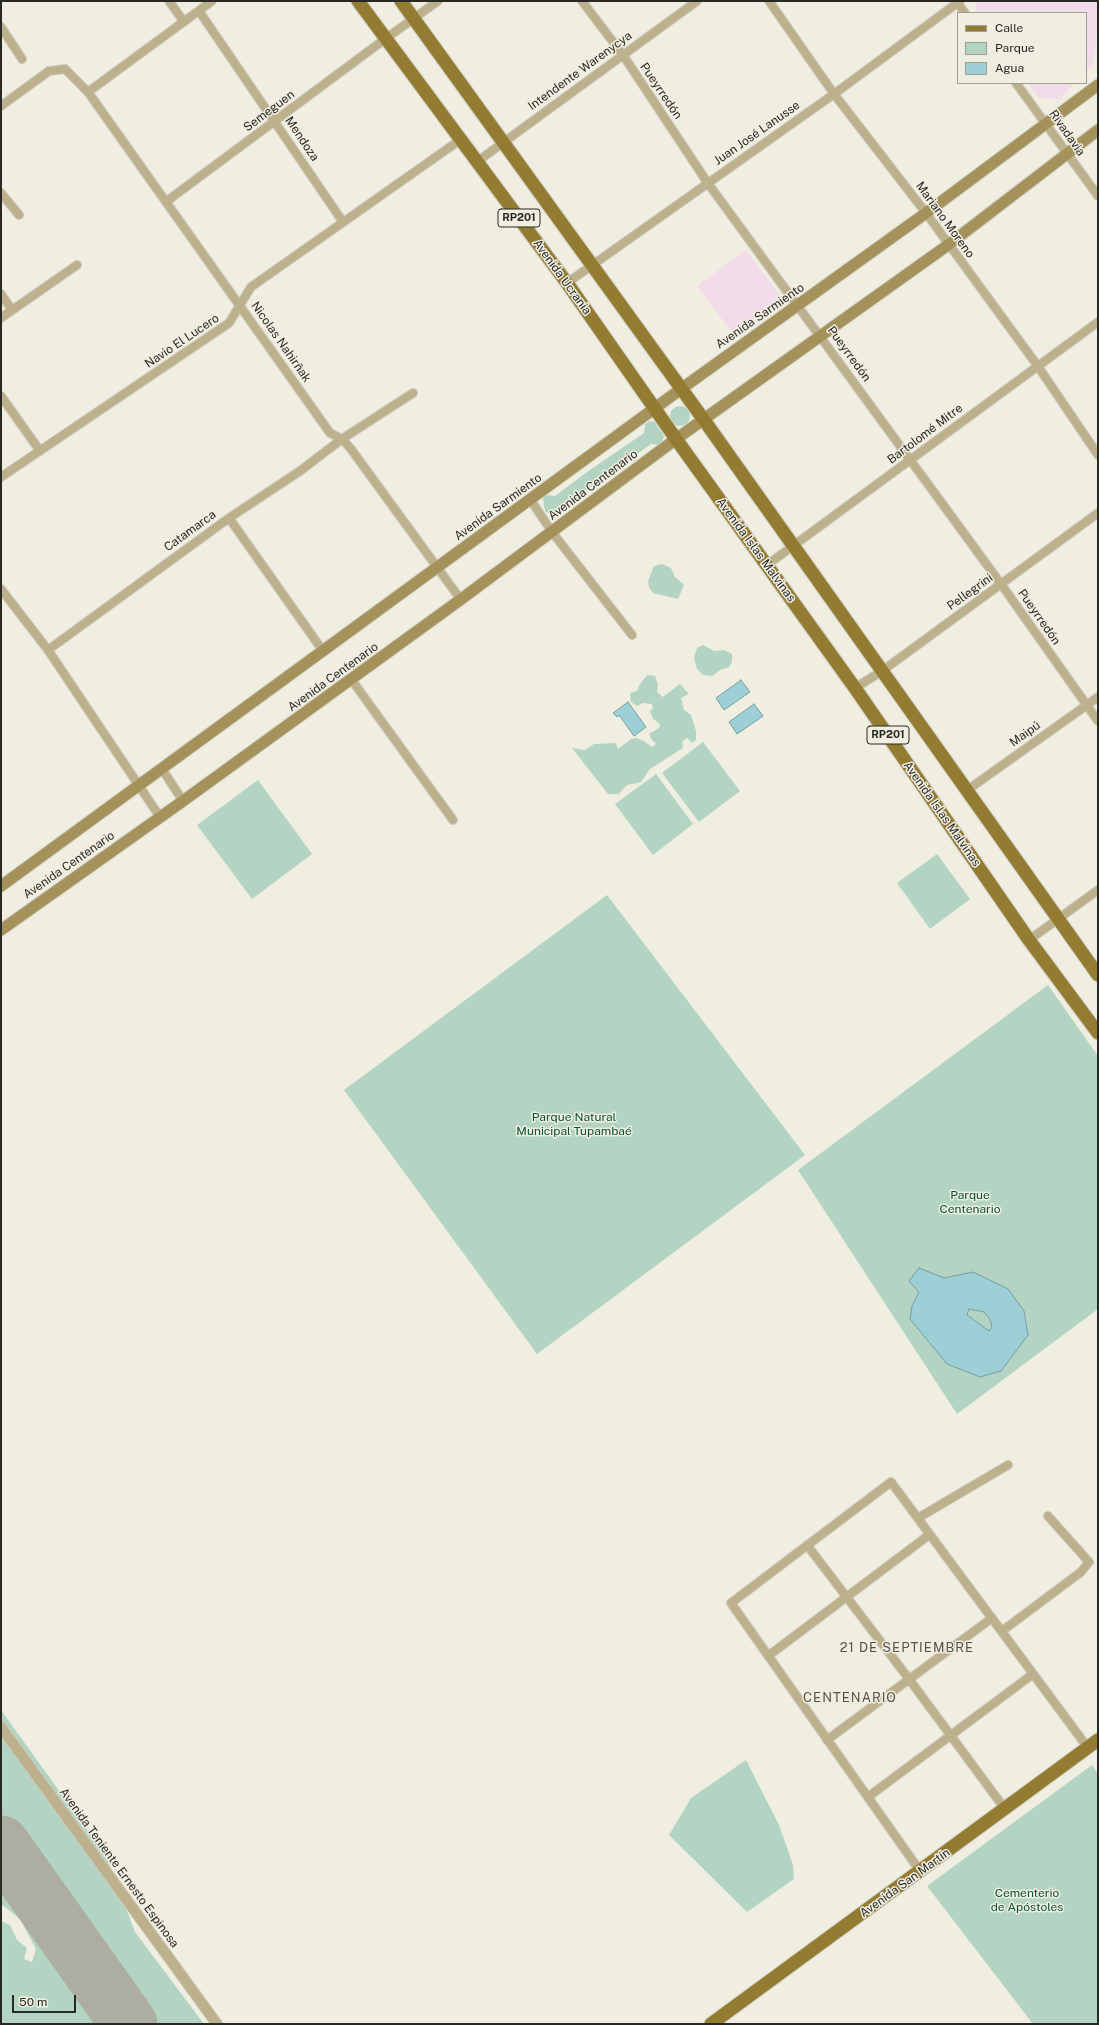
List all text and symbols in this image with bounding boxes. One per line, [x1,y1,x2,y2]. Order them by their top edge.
legend [957,12,1087,84]
text: Calle [995,21,1023,35]
street label: Intendente Warenycya [525,29,635,113]
text: Parque [995,41,1035,55]
street label: Pueyrredón [637,60,685,122]
text: Agua [995,61,1024,75]
street label: Semeguen [241,87,297,135]
street label: Juan José Lanusse [711,98,803,168]
street label: Rivadavia [1046,107,1088,159]
street label: Mendoza [282,114,322,164]
street label: Mariano Moreno [913,179,977,261]
road number: RP201 [498,209,540,227]
street label: Avenida Ucrania [530,237,594,317]
street label: Avenida Sarmiento [713,280,807,352]
street label: Nicolas Nahirñak [248,299,314,385]
street label: Navio El Lucero [142,311,222,371]
street label: Pueyrredón [824,324,874,384]
street label: Bartolomé Mitre [885,401,965,467]
street label: Avenida Centenario [545,447,641,523]
street label: Avenida Sarmiento [451,470,545,544]
street label: Avenida Islas Malvinas [713,495,799,605]
street label: Catamarca [161,507,219,555]
street label: Pellegrini [944,571,996,613]
street label: Pueyrredón [1015,586,1063,648]
street label: Avenida Centenario [285,639,381,715]
street label: Maipú [1007,718,1043,750]
road number: RP201 [867,726,909,744]
street label: Avenida Islas Malvinas [900,759,984,869]
street label: Avenida Centenario [21,828,117,902]
park label: Parque Natural Municipal Tupambaé [516,1110,632,1138]
park label: Parque Centenario [940,1188,1000,1216]
district label: 21 DE SEPTIEMBRE [840,1640,974,1656]
district label: CENTENARIO [803,1690,897,1706]
street label: Avenida Teniente Ernesto Espinosa [56,1785,182,1951]
street label: Avenida San Martín [857,1845,953,1921]
park label: Cementerio de Apóstoles [991,1886,1063,1914]
scale bar [14,1987,78,2013]
text: 50 m [19,1995,47,2009]

